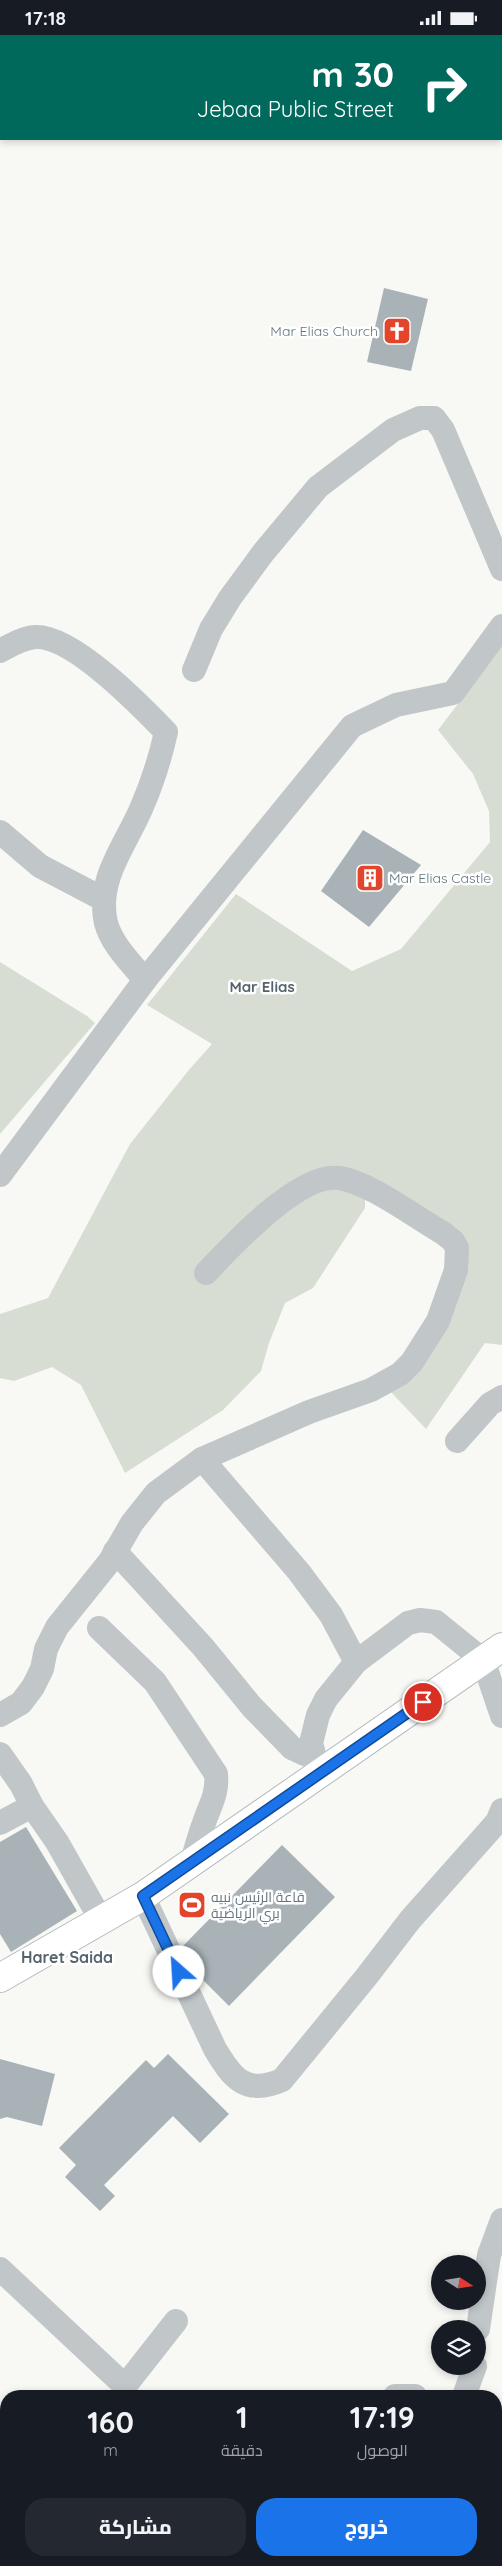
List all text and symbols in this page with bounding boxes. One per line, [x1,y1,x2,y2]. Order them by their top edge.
text: 17:18 [25,6,66,30]
text: 30 m [312,52,394,96]
icon: right [412,55,477,120]
text: Jebaa Public Street [197,95,394,123]
church icon: Mar Elias Church [382,316,412,346]
place label: Mar Elias Church [270,322,378,340]
building icon: Mar Elias Castle [355,863,385,893]
place label: Mar Elias Castle [389,869,491,887]
district label: Mar Elias [229,977,295,996]
pin [402,1681,444,1723]
icon: arrive [409,1688,437,1716]
place label: قاعة الرئيس نبيه بري الرياضية [211,1888,305,1925]
sports icon: قاعة الرئيس نبيه بري الرياضية [177,1890,207,1920]
position arrow [152,1945,204,1997]
district label: Haret Saida [21,1947,113,1967]
north arrow [431,2255,486,2310]
map controls [431,2255,486,2375]
button: layers [431,2320,486,2375]
text: 1 [236,2398,248,2436]
text: 17:19 [350,2398,415,2436]
text: 160 [87,2403,134,2441]
text: m [103,2440,118,2460]
text: دقيقة [221,2440,263,2460]
text: الوصول [357,2440,408,2460]
button: مشاركة [25,2498,246,2556]
button: خروج [256,2498,477,2556]

